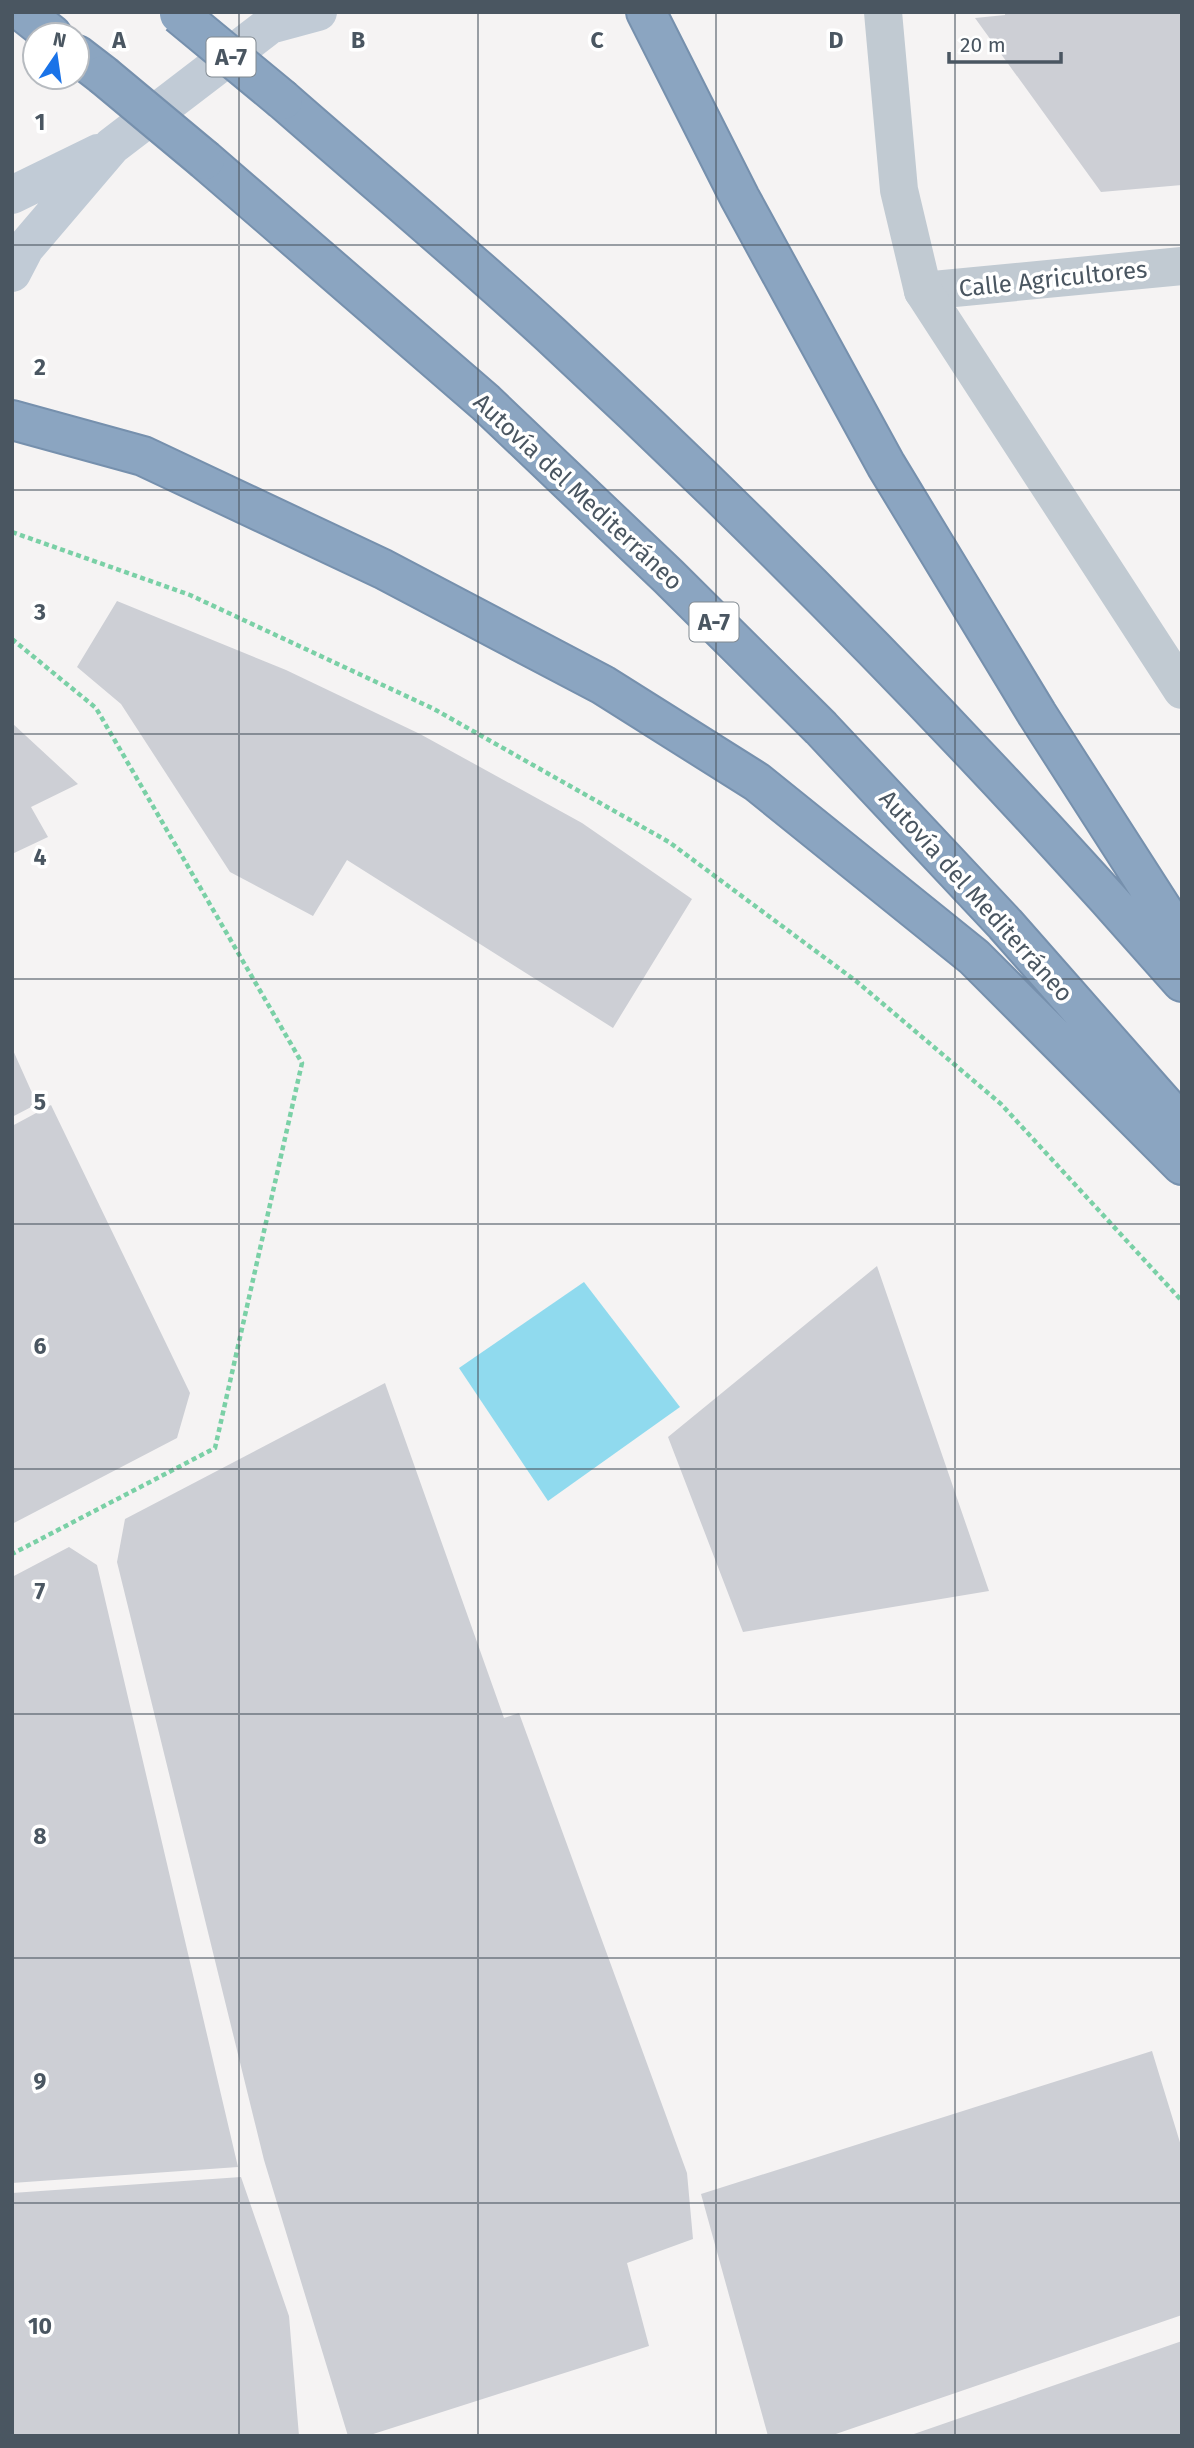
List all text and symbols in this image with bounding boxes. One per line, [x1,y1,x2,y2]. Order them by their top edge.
north arrow [21,21,91,91]
scale bar [949,21,1061,65]
text: A [111,26,126,54]
text: B [351,26,365,54]
text: C [590,26,604,54]
text: D [829,26,844,54]
text: N [51,27,68,53]
text: 20 m [960,32,1006,58]
road number: A-7 [206,38,256,76]
text: 1 [35,108,45,136]
street label: Calle Agricultores [958,255,1148,303]
text: 2 [34,353,46,381]
street label: Autovía del Mediterráneo [468,388,688,596]
text: 3 [33,598,46,626]
road number: A-7 [690,602,738,642]
street label: Autovía del Mediterráneo [874,784,1078,1008]
text: 4 [34,843,47,871]
text: 5 [34,1088,46,1116]
text: 6 [34,1332,47,1360]
text: 7 [35,1577,46,1605]
text: 8 [33,1822,47,1850]
text: 9 [34,2067,47,2095]
text: 10 [28,2312,52,2340]

